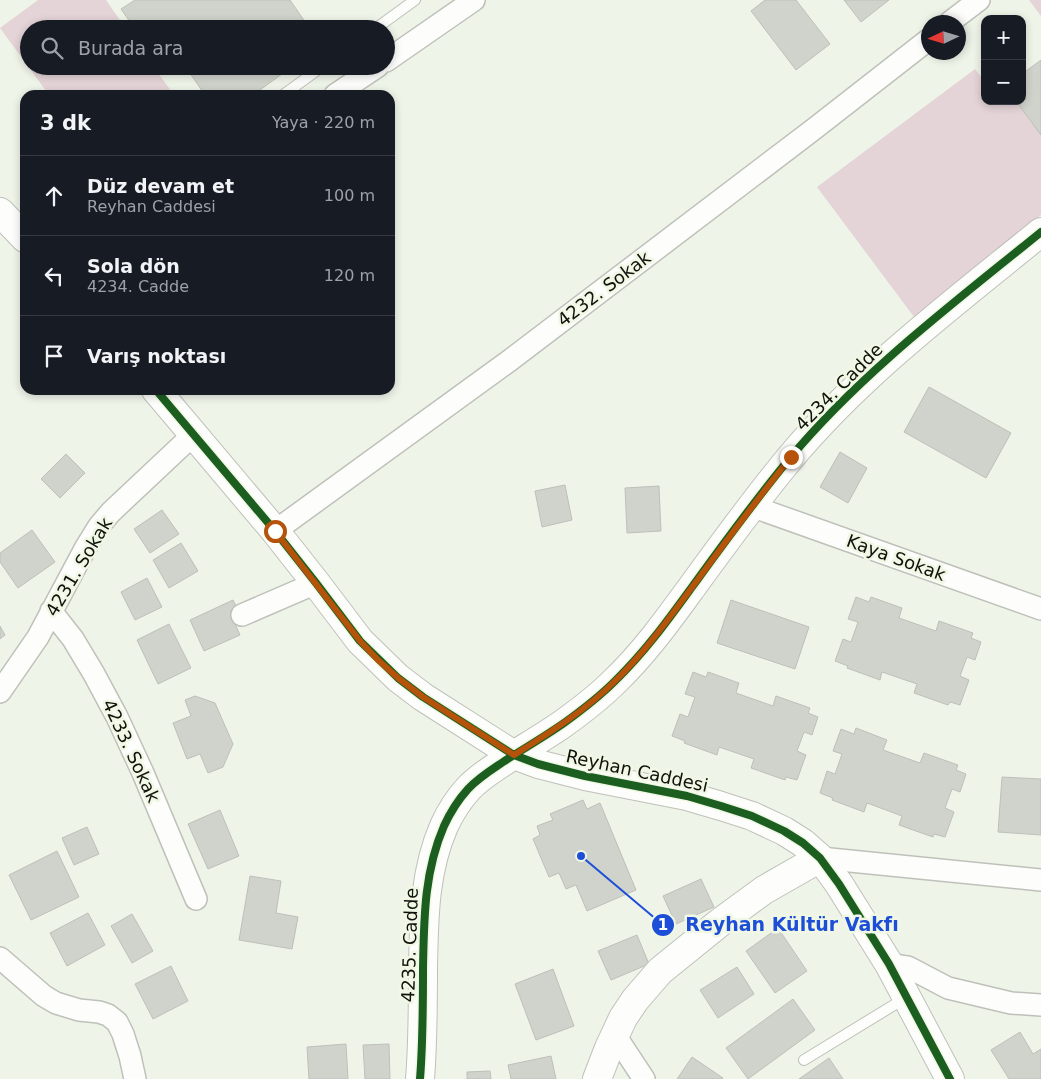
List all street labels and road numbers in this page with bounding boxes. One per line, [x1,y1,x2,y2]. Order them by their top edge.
street label: 4232. Sokak [553,246,655,330]
street label: 4234. Cadde [791,339,887,435]
street label: 4231. Sokak [41,513,117,620]
street label: Kaya Sokak [844,530,949,585]
street label: 4233. Sokak [98,696,165,806]
street label: Reyhan Caddesi [564,745,710,796]
street label: 4235. Cadde [397,887,422,1003]

